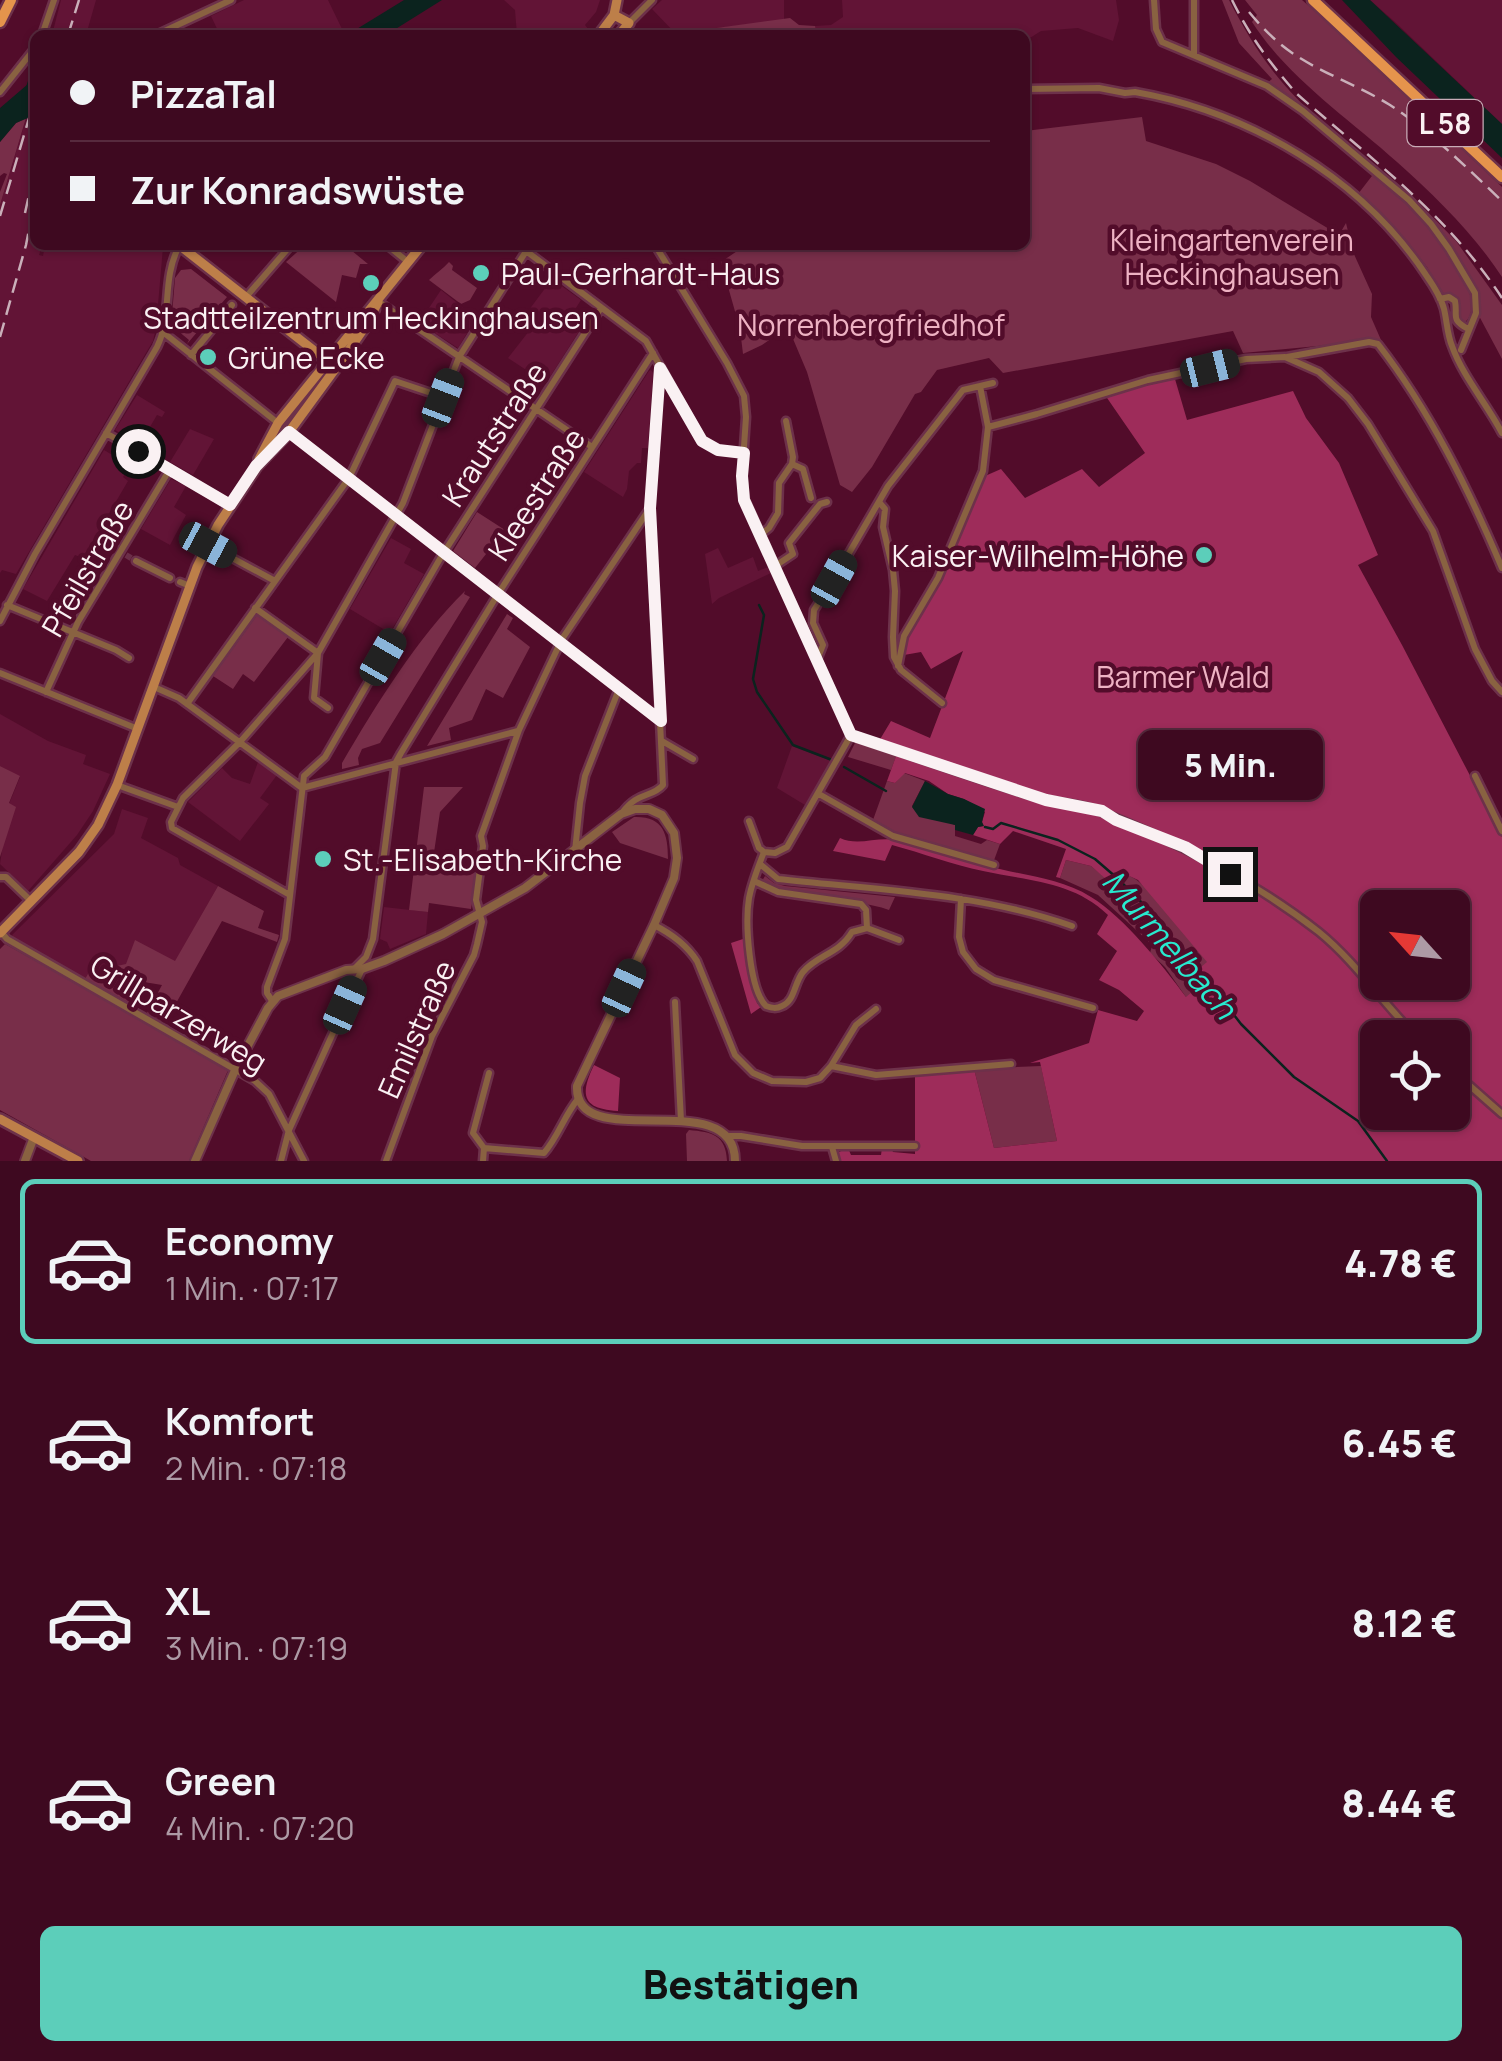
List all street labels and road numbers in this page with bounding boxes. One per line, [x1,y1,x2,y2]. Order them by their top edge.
road number: L 58 [1408,100,1482,146]
street label: Krautstraße [432,354,556,514]
street label: Kleestraße [478,420,594,568]
street label: Pfeilstraße [31,492,143,644]
street label: Grillparzerweg [83,944,275,1082]
street label: Emilstraße [367,954,465,1104]

